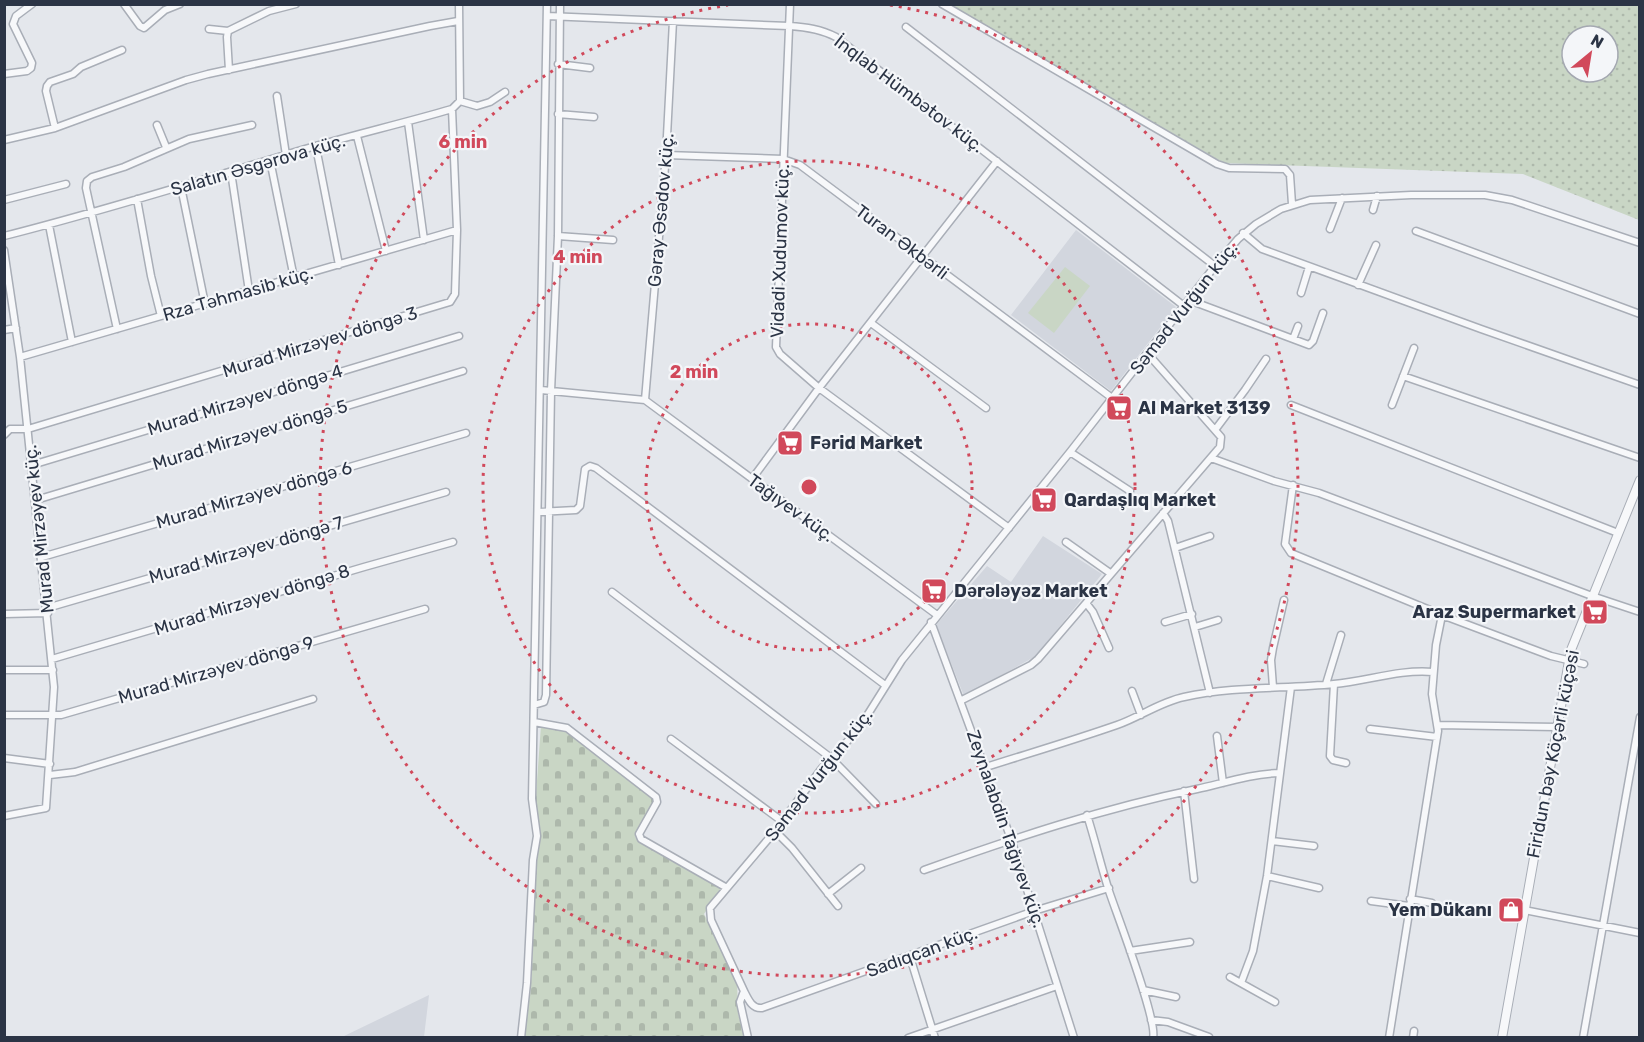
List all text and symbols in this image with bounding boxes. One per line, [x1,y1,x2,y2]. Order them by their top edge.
north arrow [1560,24,1620,84]
street label: İnqlab Hümbətov küç. [830,30,988,158]
text: N [1588,30,1607,53]
street label: Salatın Əsgərova küç. [168,130,348,200]
text: 6 min [439,131,487,153]
street label: Gəray Əsədov küç. [643,132,679,288]
street label: Vidadi Xudumov küç. [766,164,794,338]
street label: Turan Əkbərli [851,200,953,284]
street label: Səməd Vurğun küç. [1125,237,1243,379]
text: 4 min [553,246,603,268]
street label: Rza Təhmasib küç. [160,262,316,326]
street label: Murad Mirzəyev döngə 3 [220,302,420,382]
street label: Murad Mirzəyev döngə 4 [145,360,345,440]
text: 2 min [670,361,718,383]
supermarket icon: Al Market 3139 [1104,393,1134,423]
street label: Murad Mirzəyev döngə 5 [150,395,350,475]
place label: Al Market 3139 [1138,397,1271,419]
supermarket icon: Fərid Market [775,428,805,458]
place label: Fərid Market [810,432,923,454]
street label: Murad Mirzəyev küç. [19,444,59,614]
street label: Murad Mirzəyev döngə 6 [153,456,355,534]
street label: Tağıyev küç. [743,469,839,547]
centre of rings [799,477,819,497]
supermarket icon: Qardaşlıq Market [1029,485,1059,515]
place label: Qardaşlıq Market [1064,489,1216,511]
street label: Murad Mirzəyev döngə 7 [146,512,346,588]
street label: Murad Mirzəyev döngə 8 [152,560,352,640]
supermarket icon: Dərələyəz Market [919,576,949,606]
place label: Dərələyəz Market [954,580,1108,602]
supermarket icon: Araz Supermarket [1580,597,1610,627]
place label: Araz Supermarket [1413,601,1576,623]
street label: Murad Mirzəyev döngə 9 [116,632,316,708]
street label: Firidun bəy Köçərli küçəsi [1522,648,1584,860]
street label: Səməd Vurğun küç. [760,704,878,846]
street label: Zeynalabdin Tağıyev küç. [962,727,1050,931]
shop icon: Yem Dükanı [1496,895,1526,925]
place label: Yem Dükanı [1388,899,1492,921]
street label: Sadıqcan küç. [863,922,981,982]

